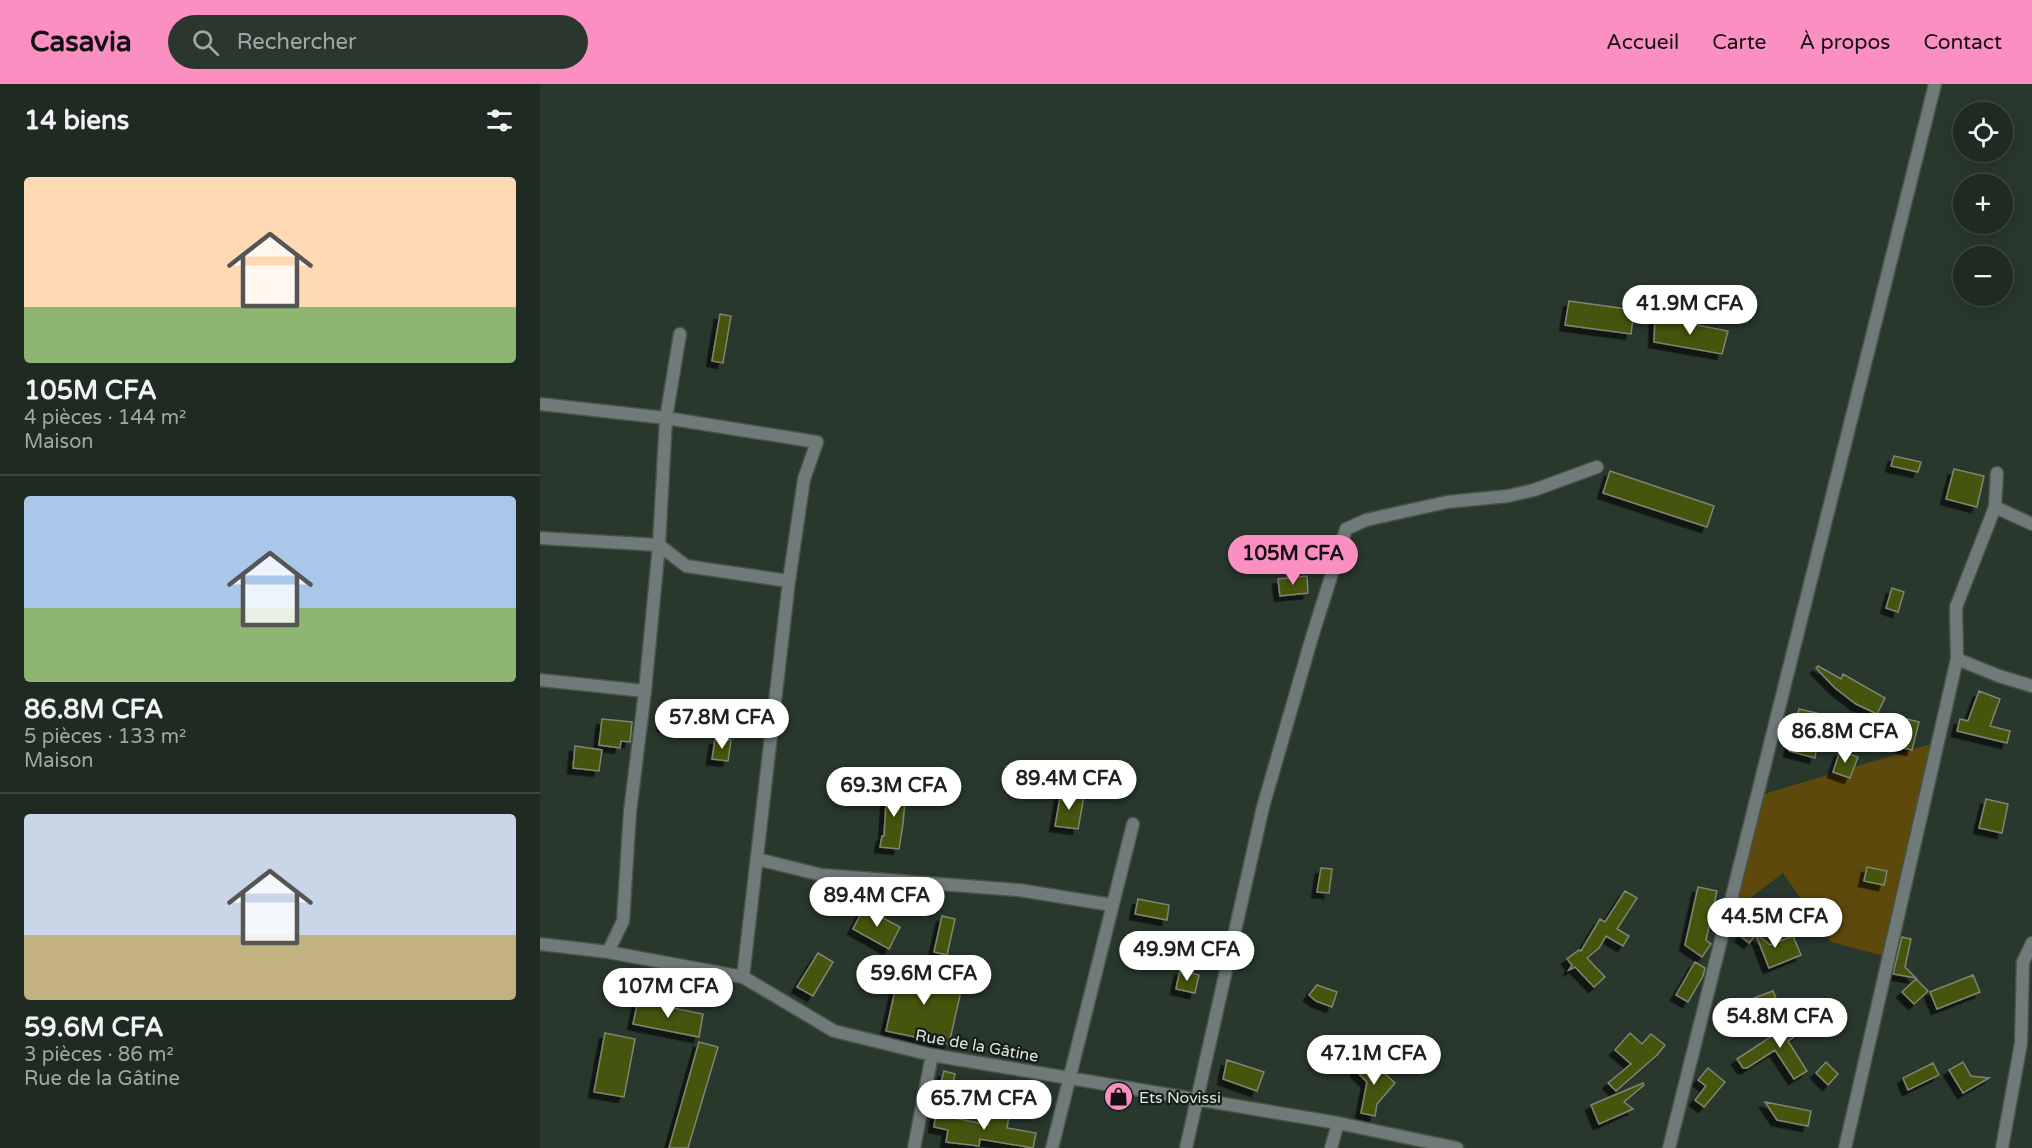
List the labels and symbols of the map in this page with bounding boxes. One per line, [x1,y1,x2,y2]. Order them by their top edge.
pin: 41.9M CFA [1621,285,1759,336]
pin: 105M CFA [1231,535,1355,586]
pin: 57.8M CFA [653,699,791,750]
pin: 86.8M CFA [1776,713,1914,764]
pin: 89.4M CFA [1000,760,1138,811]
pin: 69.3M CFA [825,767,963,818]
pin: 89.4M CFA [808,877,946,928]
pin: 44.5M CFA [1706,898,1844,949]
pin: 49.9M CFA [1118,931,1256,982]
pin: 59.6M CFA [855,955,993,1006]
pin: 107M CFA [606,968,730,1019]
pin: 54.8M CFA [1711,998,1849,1049]
street label: Rue de la Gâtine [914,1025,1040,1067]
pin: 47.1M CFA [1305,1035,1443,1086]
pin: 65.7M CFA [915,1080,1053,1131]
shop icon: Ets Novissi [1102,1081,1134,1113]
place label: Ets Novissi [1139,1088,1221,1108]

